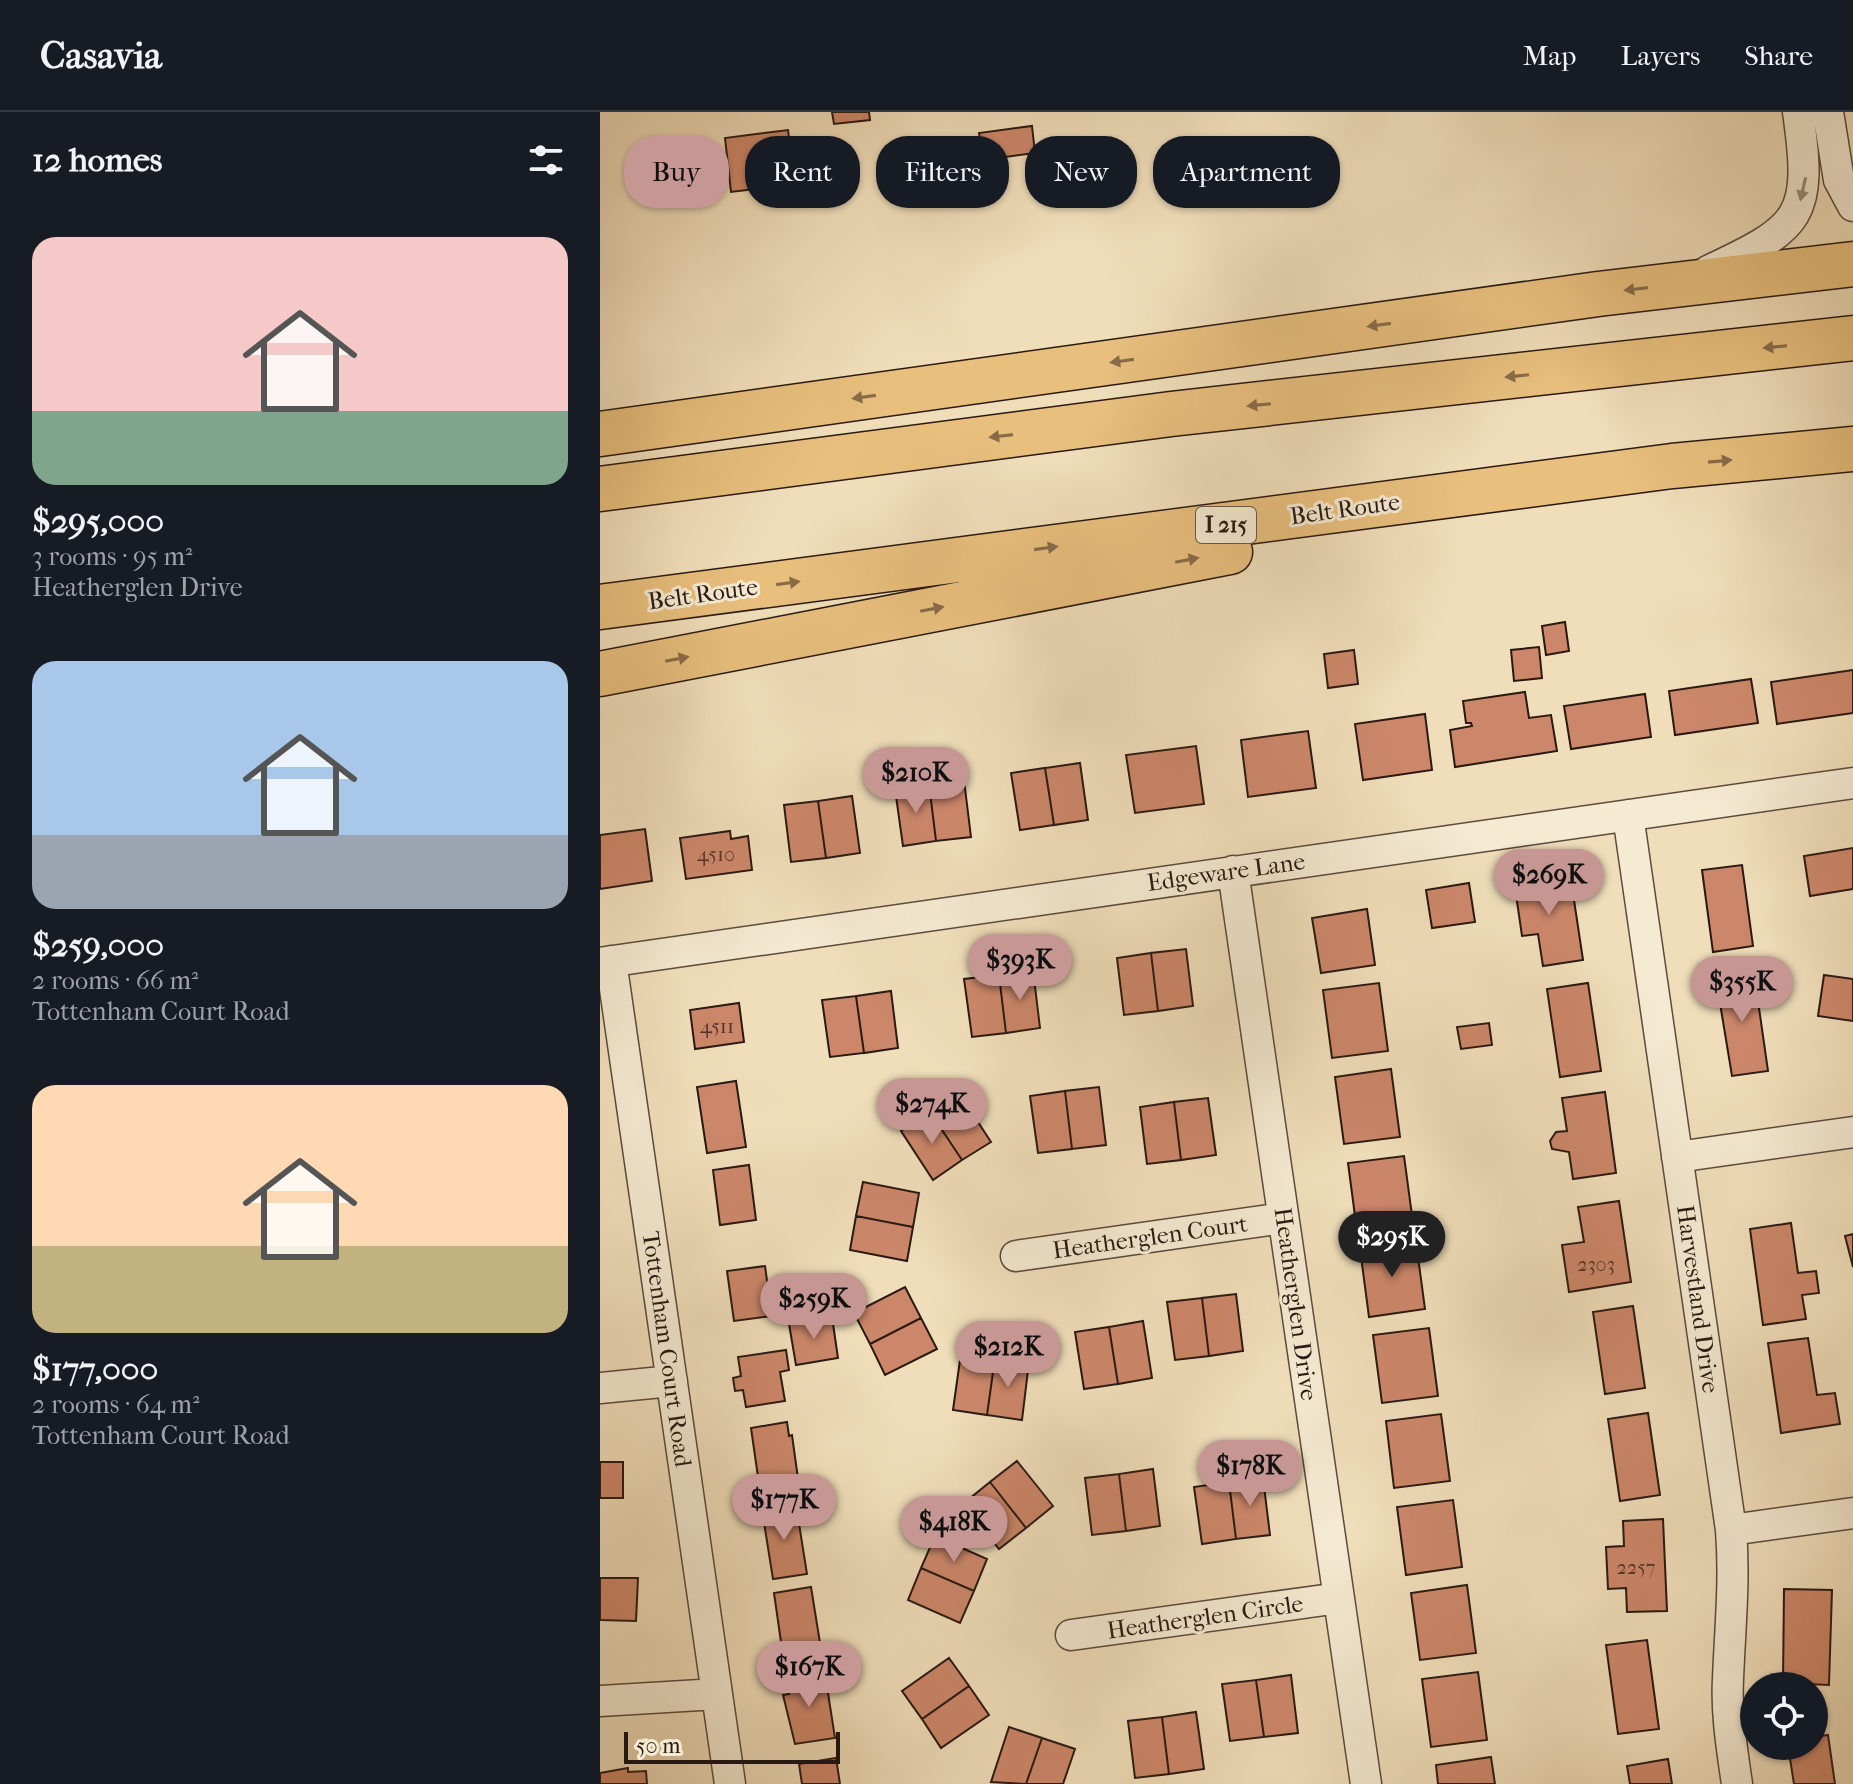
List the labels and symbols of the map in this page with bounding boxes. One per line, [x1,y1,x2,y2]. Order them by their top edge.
one-way arrow [1796,177,1809,202]
one-way arrow [1624,283,1649,296]
one-way arrow [1366,319,1391,332]
one-way arrow [1763,340,1788,353]
one-way arrow [1109,355,1134,368]
one-way arrow [1504,369,1529,382]
one-way arrow [851,391,876,404]
one-way arrow [1246,398,1271,411]
one-way arrow [988,430,1013,443]
one-way arrow [1708,454,1733,467]
street label: Belt Route [1288,487,1402,531]
road number: I 215 [1196,507,1256,543]
one-way arrow [1034,542,1059,555]
one-way arrow [1175,553,1200,566]
street label: Belt Route [646,572,760,616]
one-way arrow [776,576,801,589]
one-way arrow [920,603,945,615]
one-way arrow [664,652,689,665]
pin: $210K [860,747,972,815]
house number: 4510 [697,843,735,866]
street label: Edgeware Lane [1145,847,1307,897]
pin: $269K [1493,849,1605,917]
pin: $393K [964,934,1076,1002]
pin: $355K [1686,956,1798,1024]
house number: 4511 [700,1015,734,1038]
pin: $274K [876,1078,988,1146]
street label: Harvestland Drive [1671,1203,1725,1395]
street label: Heatherglen Drive [1269,1206,1323,1402]
street label: Heatherglen Court [1051,1209,1250,1265]
pin: $295K [1336,1211,1448,1279]
street label: Tottenham Court Road [637,1229,698,1470]
house number: 2303 [1577,1253,1615,1276]
pin: $259K [758,1273,870,1341]
pin: $212K [952,1321,1064,1389]
pin: $178K [1194,1440,1306,1508]
pin: $177K [728,1474,840,1542]
pin: $418K [898,1496,1010,1564]
house number: 2257 [1617,1556,1656,1579]
street label: Heatherglen Circle [1105,1589,1305,1645]
pin: $167K [753,1641,865,1709]
scale bar [624,1728,840,1764]

